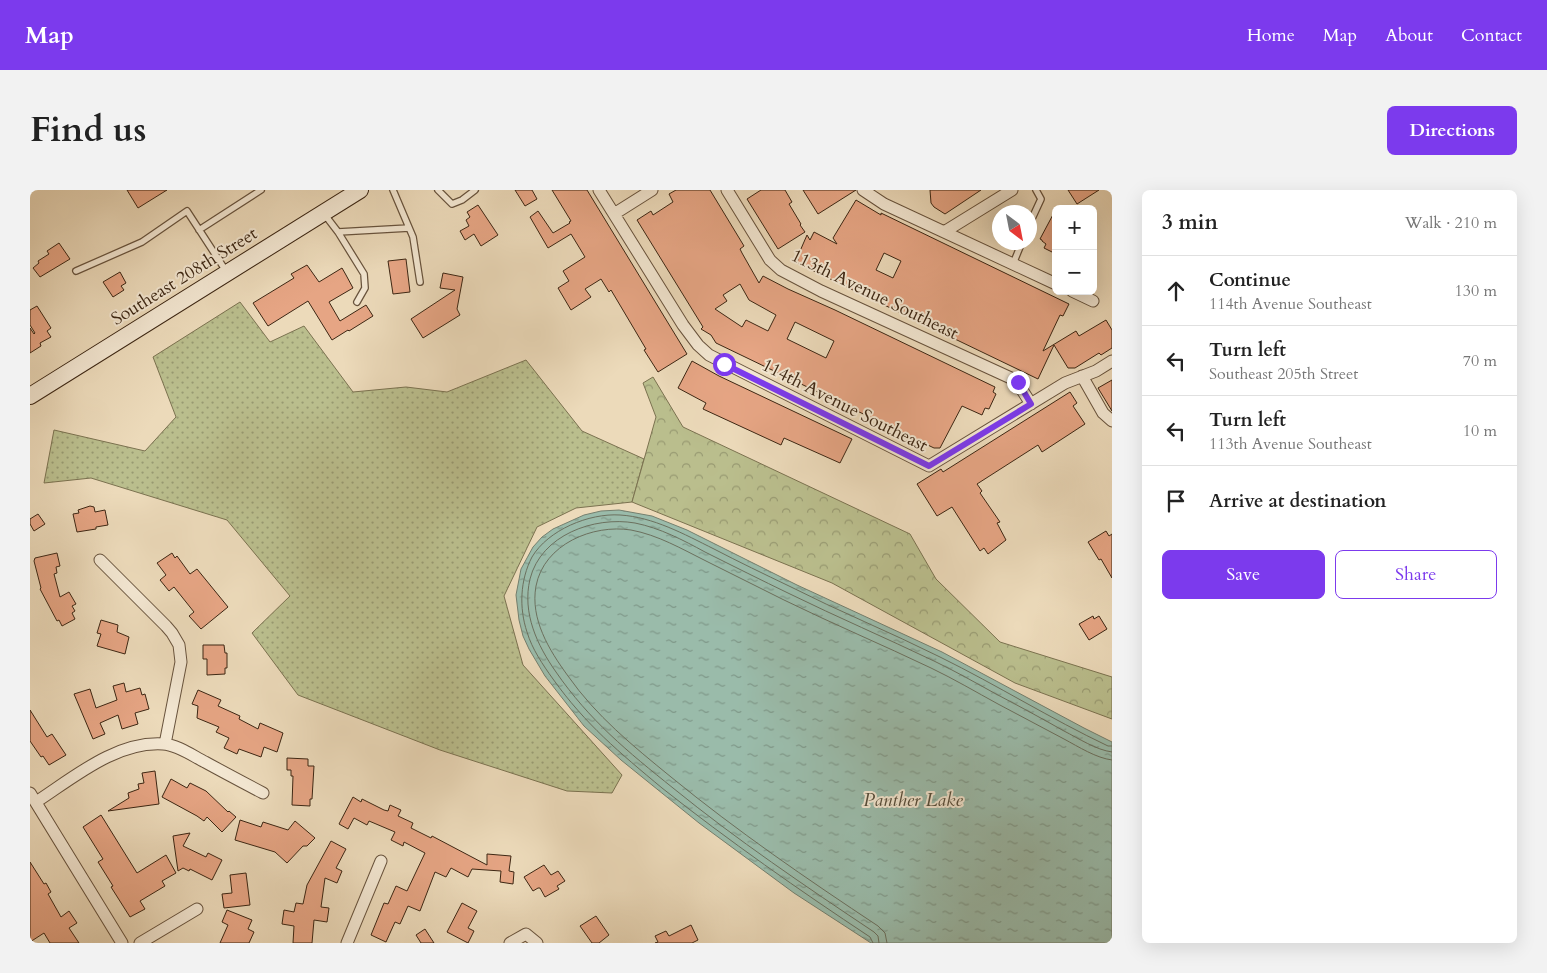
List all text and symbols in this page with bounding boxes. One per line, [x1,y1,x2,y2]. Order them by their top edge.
text: Map [25,19,74,52]
text: Home [1247,23,1295,48]
text: Map [1323,23,1357,48]
text: About [1385,23,1433,48]
text: Contact [1461,23,1522,48]
text: Find us [30,106,146,154]
button: Directions [1387,106,1517,155]
north arrow [992,205,1037,250]
map controls [1052,205,1097,295]
button: + [1052,205,1097,250]
text: 3 min [1162,208,1218,237]
text: Walk · 210 m [1405,212,1497,234]
street label: Southeast 208th Street [106,221,262,332]
street label: 113th Avenue Southeast [787,243,963,346]
button: − [1052,250,1097,295]
text: Continue [1209,267,1291,293]
icon: ahead [1162,277,1190,305]
text: 130 m [1455,280,1497,302]
text: 114th Avenue Southeast [1209,293,1372,315]
text: Turn left [1209,337,1286,363]
icon: left [1162,347,1190,375]
text: 70 m [1463,350,1497,372]
route start [713,353,736,376]
street label: 114th Avenue Southeast [758,353,932,458]
text: Southeast 205th Street [1209,363,1358,385]
route end [1007,371,1030,394]
text: Turn left [1209,407,1286,433]
icon: left [1162,417,1190,445]
text: 10 m [1463,420,1497,442]
text: 113th Avenue Southeast [1209,433,1372,455]
icon: arrive [1162,487,1190,515]
text: Arrive at destination [1209,488,1386,514]
button: Save [1162,550,1325,599]
button: Share [1335,550,1497,599]
water label: Panther Lake [863,787,963,813]

